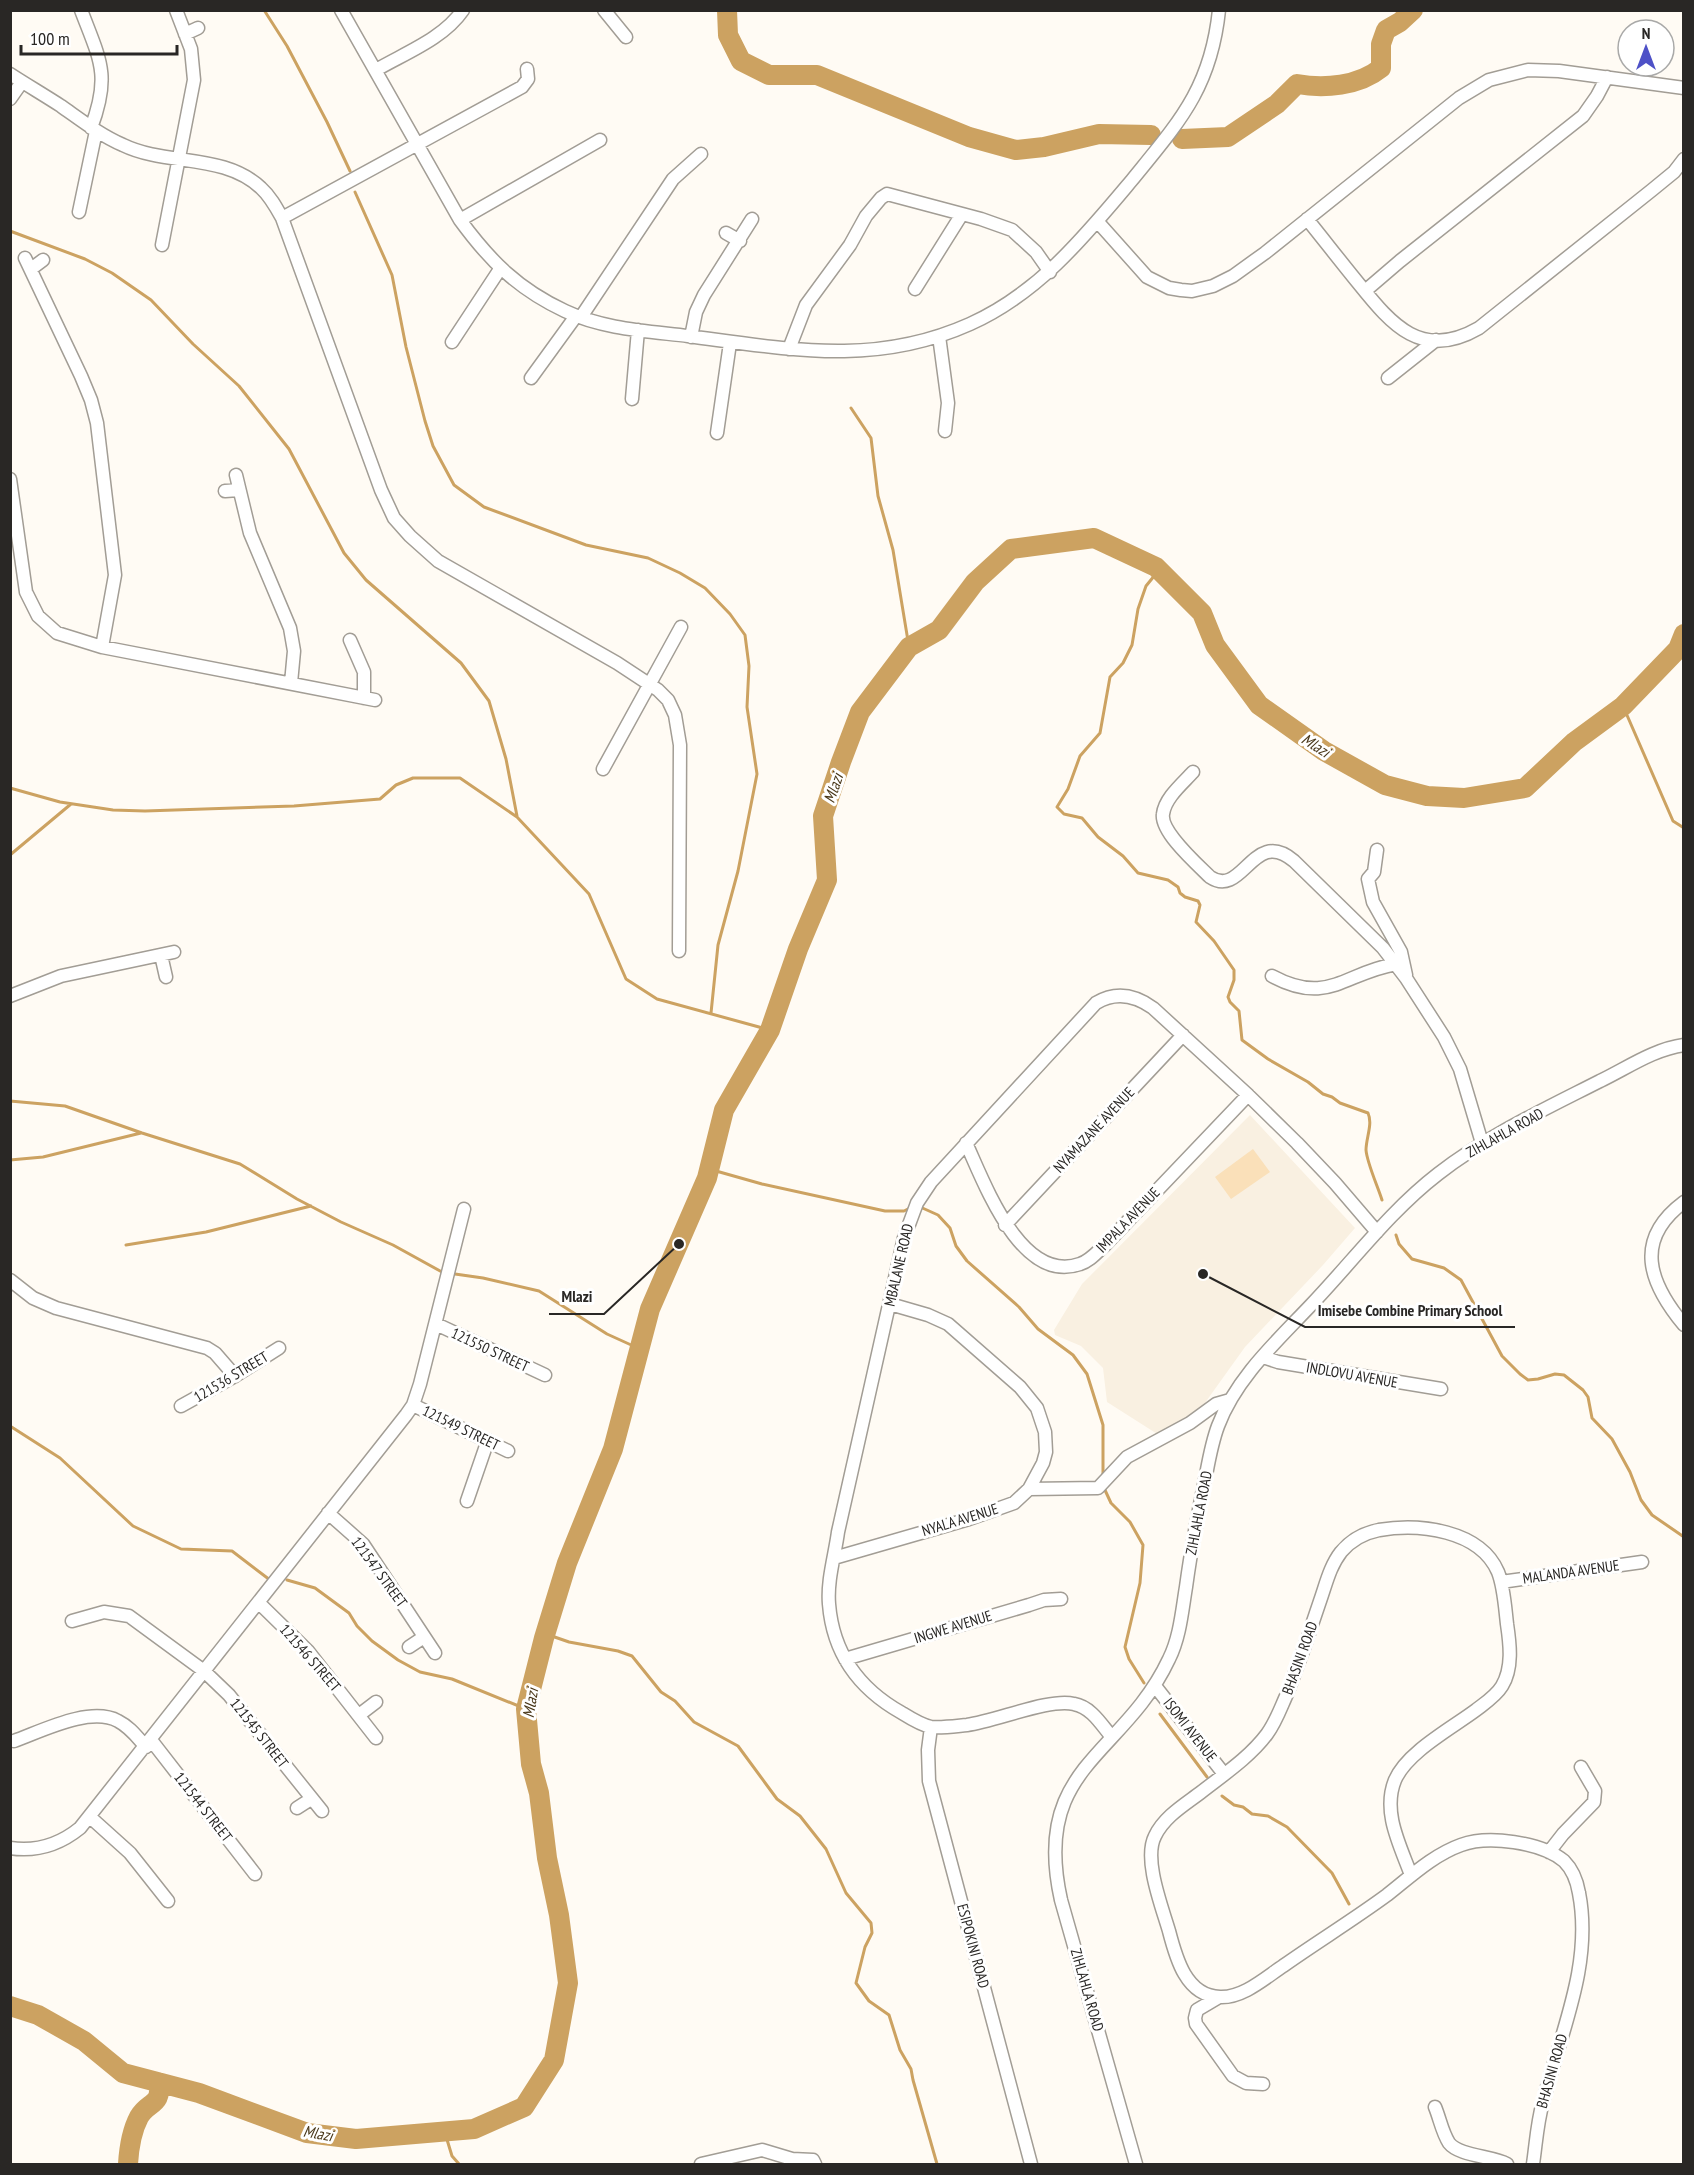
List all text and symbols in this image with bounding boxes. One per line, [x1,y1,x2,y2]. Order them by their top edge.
scale bar [21,18,177,56]
north arrow [1616,18,1676,78]
text: N [1642,23,1650,43]
text: 100 m [30,27,70,50]
water label: Mlazi [1298,729,1336,763]
water label: Mlazi [819,768,848,805]
street label: NYAMAZANE AVENUE [1049,1083,1138,1177]
street label: ZIHLAHLA ROAD [1463,1104,1547,1162]
street label: IMPALA AVENUE [1092,1183,1164,1256]
street label: MBALANE ROAD [880,1221,917,1308]
callout: Mlazi [549,1280,604,1314]
text: Mlazi [562,1286,593,1306]
callout: Imisebe Combine Primary School [1305,1293,1515,1327]
text: Imisebe Combine Primary School [1318,1300,1502,1320]
street label: 121550 STREET [448,1323,532,1376]
street label: 121536 STREET [190,1347,272,1406]
street label: INDLOVU AVENUE [1305,1357,1399,1392]
street label: 121549 STREET [419,1401,503,1455]
street label: ZIHLAHLA ROAD [1181,1469,1216,1557]
street label: NYALA AVENUE [919,1499,1000,1540]
street label: 121547 STREET [347,1533,412,1611]
street label: MALANDA AVENUE [1521,1555,1620,1588]
street label: INGWE AVENUE [912,1606,994,1647]
street label: BHASINI ROAD [1278,1619,1322,1697]
street label: 121546 STREET [276,1620,345,1696]
water label: Mlazi [518,1684,543,1719]
street label: 121545 STREET [226,1694,293,1772]
street label: ISOMI AVENUE [1159,1694,1221,1766]
street label: 121544 STREET [170,1768,237,1846]
street label: ESIPOKINI ROAD [953,1902,994,1990]
street label: ZIHLAHLA ROAD [1067,1946,1108,2034]
street label: BHASINI ROAD [1532,2031,1571,2110]
water label: Mlazi [302,2121,337,2146]

